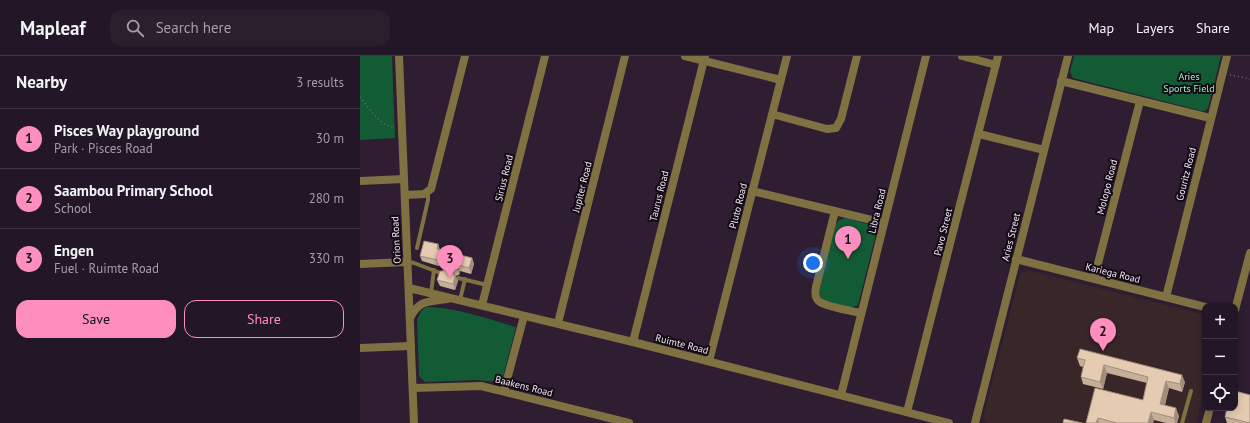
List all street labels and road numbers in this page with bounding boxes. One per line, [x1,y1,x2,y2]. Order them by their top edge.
street label: Gouritz Road [1173,146,1199,202]
street label: Sirius Road [492,153,516,203]
street label: Molopo Road [1094,158,1120,216]
street label: Jupiter Road [569,160,595,215]
street label: Taurus Road [646,169,672,223]
street label: Pluto Road [726,182,750,230]
street label: Libra Road [865,187,889,235]
street label: Pavo Street [931,206,955,257]
street label: Aries Street [999,211,1023,263]
street label: Orion Road [388,216,404,264]
street label: Kariega Road [1084,260,1142,286]
street label: Ruimte Road [654,331,710,357]
street label: Baakens Road [494,373,554,399]

